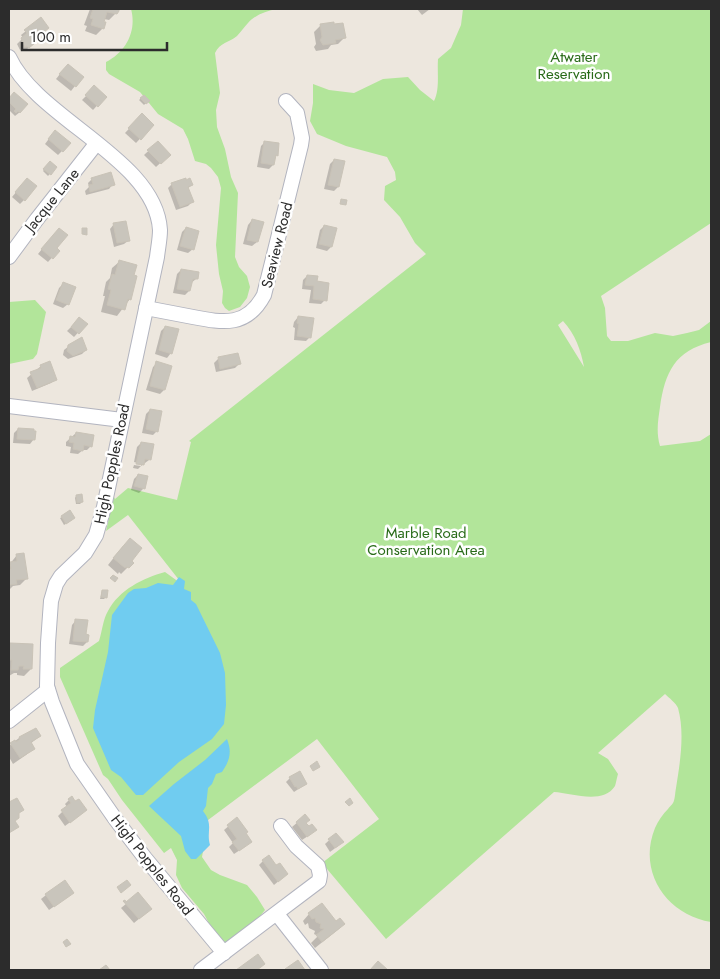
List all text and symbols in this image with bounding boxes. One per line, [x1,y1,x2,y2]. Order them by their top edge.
scale bar [22,20,168,52]
text: 100 m [30,26,71,48]
park label: Atwater Reservation [538,46,610,85]
street label: Jacque Lane [18,163,85,238]
street label: Seaview Road [256,200,298,290]
street label: High Popples Road [88,402,136,526]
park label: Marble Road Conservation Area [367,522,485,561]
street label: High Popples Road [106,810,198,920]

